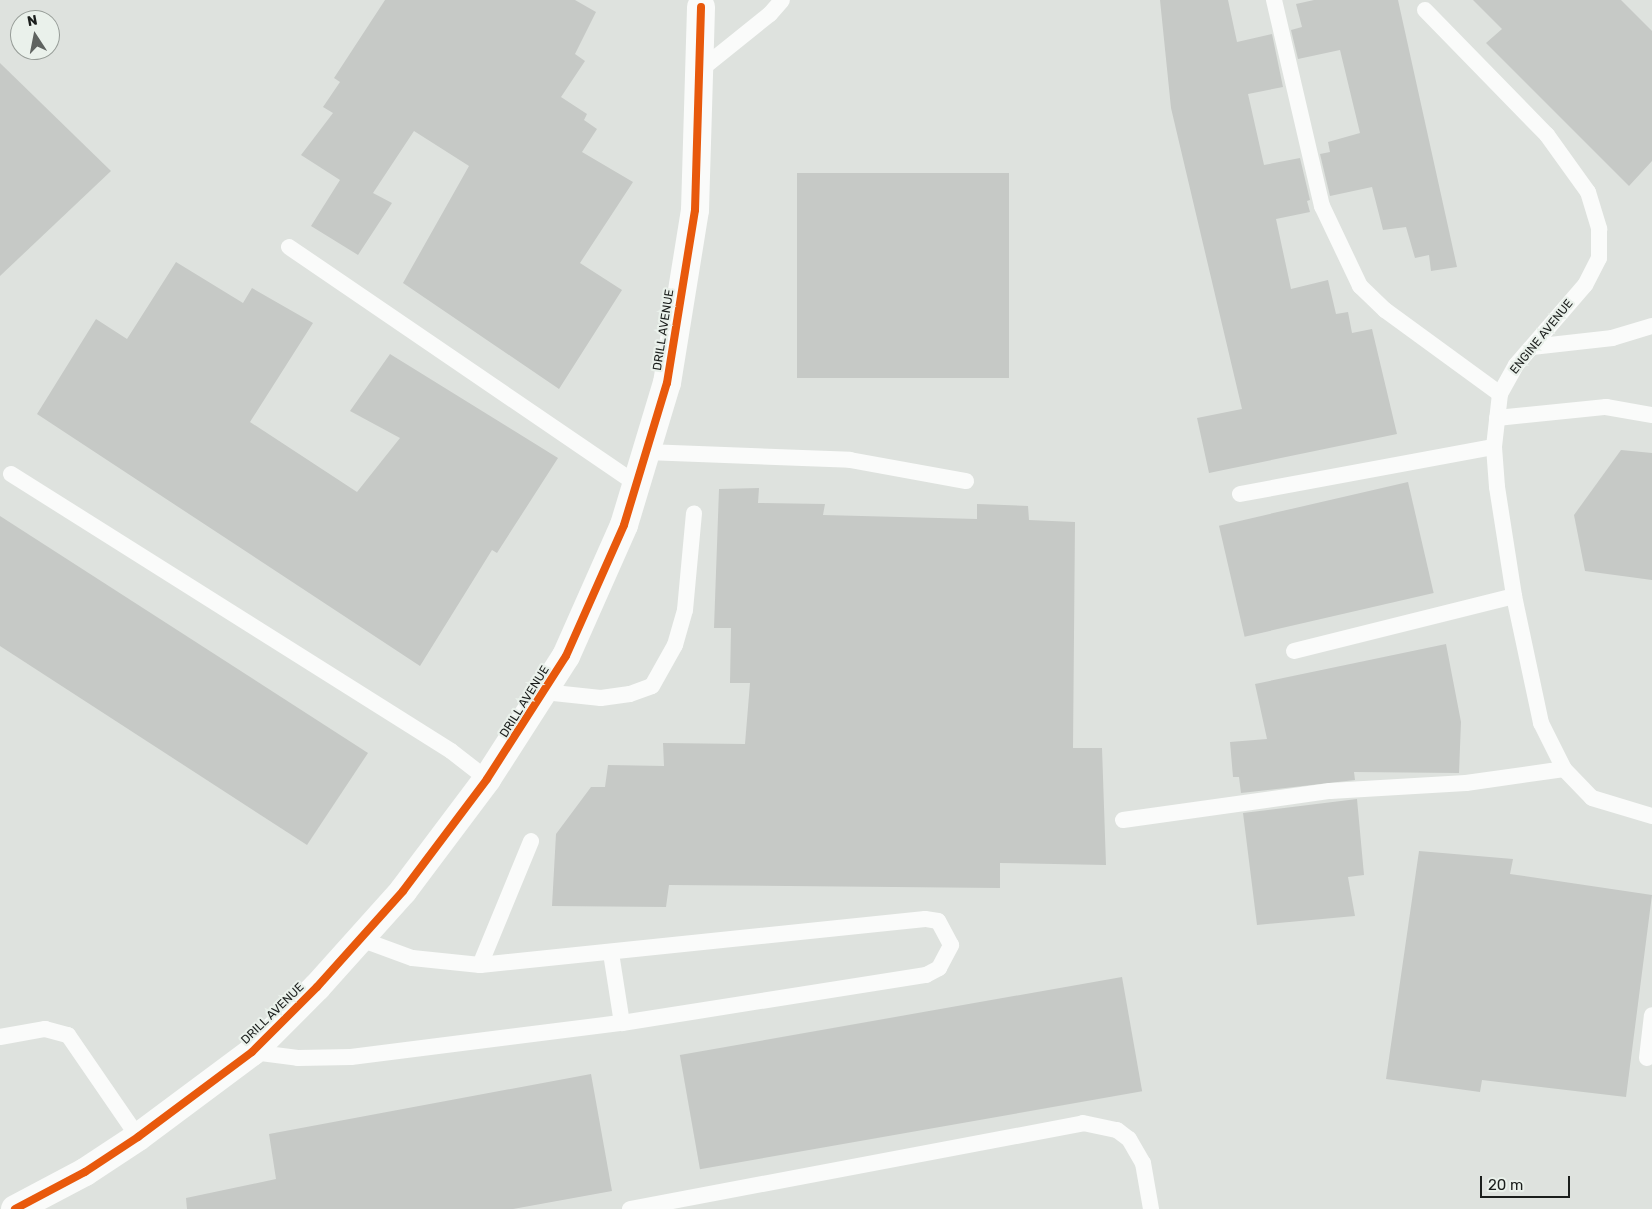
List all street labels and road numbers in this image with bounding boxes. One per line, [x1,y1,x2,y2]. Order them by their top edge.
street label: DRILL AVENUE [650,288,678,372]
street label: ENGINE AVENUE [1507,297,1577,377]
street label: DRILL AVENUE [497,663,553,741]
street label: DRILL AVENUE [238,980,308,1048]

